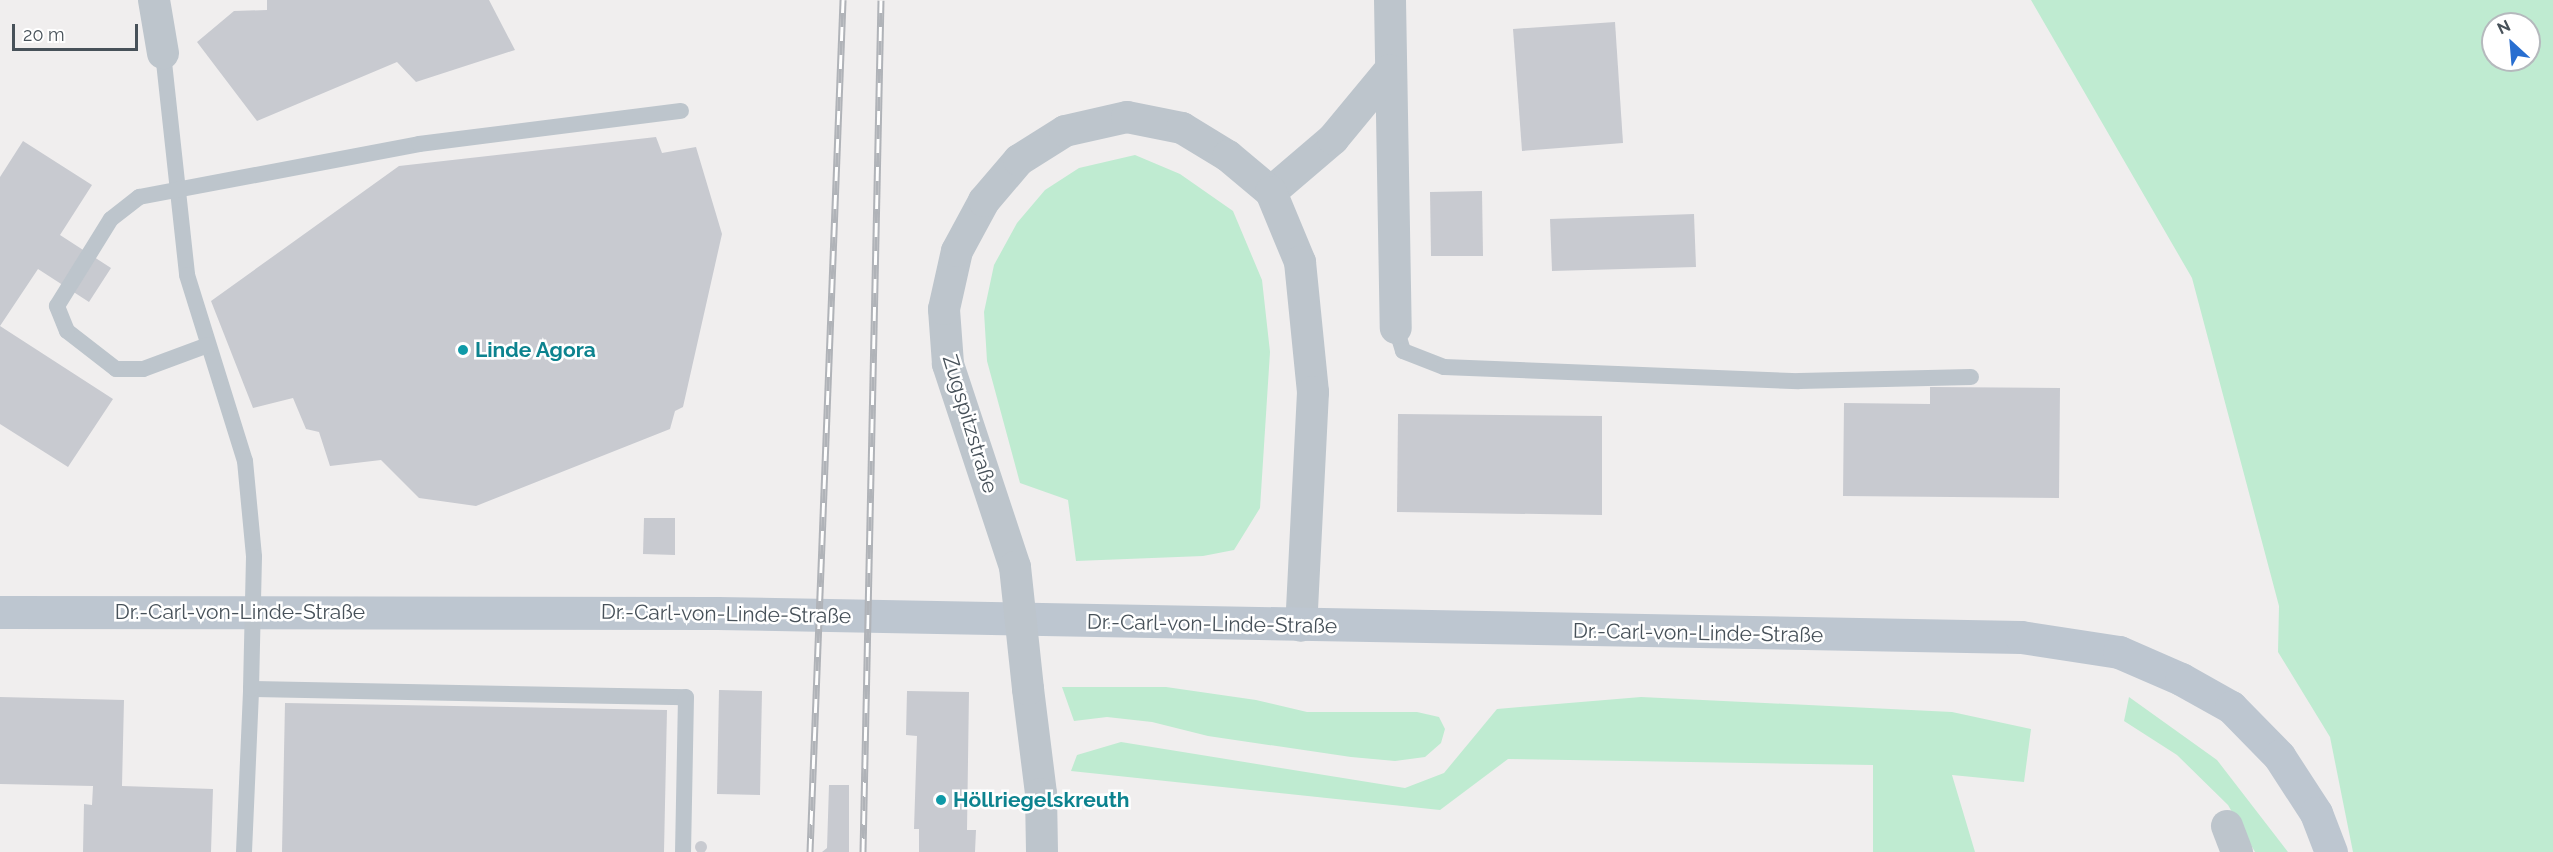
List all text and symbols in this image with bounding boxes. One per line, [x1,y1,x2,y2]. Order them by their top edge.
scale bar [15,12,141,50]
north arrow [2481,12,2541,72]
text: N [2494,16,2513,38]
text: 20 m [23,24,65,45]
place label: Linde Agora [475,337,596,363]
marker: Linde Agora [456,343,470,357]
street label: Zugspitzstraße [937,352,1003,496]
street label: Dr.-Carl-von-Linde-Straße [115,599,365,625]
street label: Dr.-Carl-von-Linde-Straße [601,599,851,629]
street label: Dr.-Carl-von-Linde-Straße [1087,609,1337,639]
street label: Dr.-Carl-von-Linde-Straße [1573,618,1823,648]
place label: Höllriegelskreuth [953,787,1129,813]
marker: Höllriegelskreuth [934,793,948,807]

